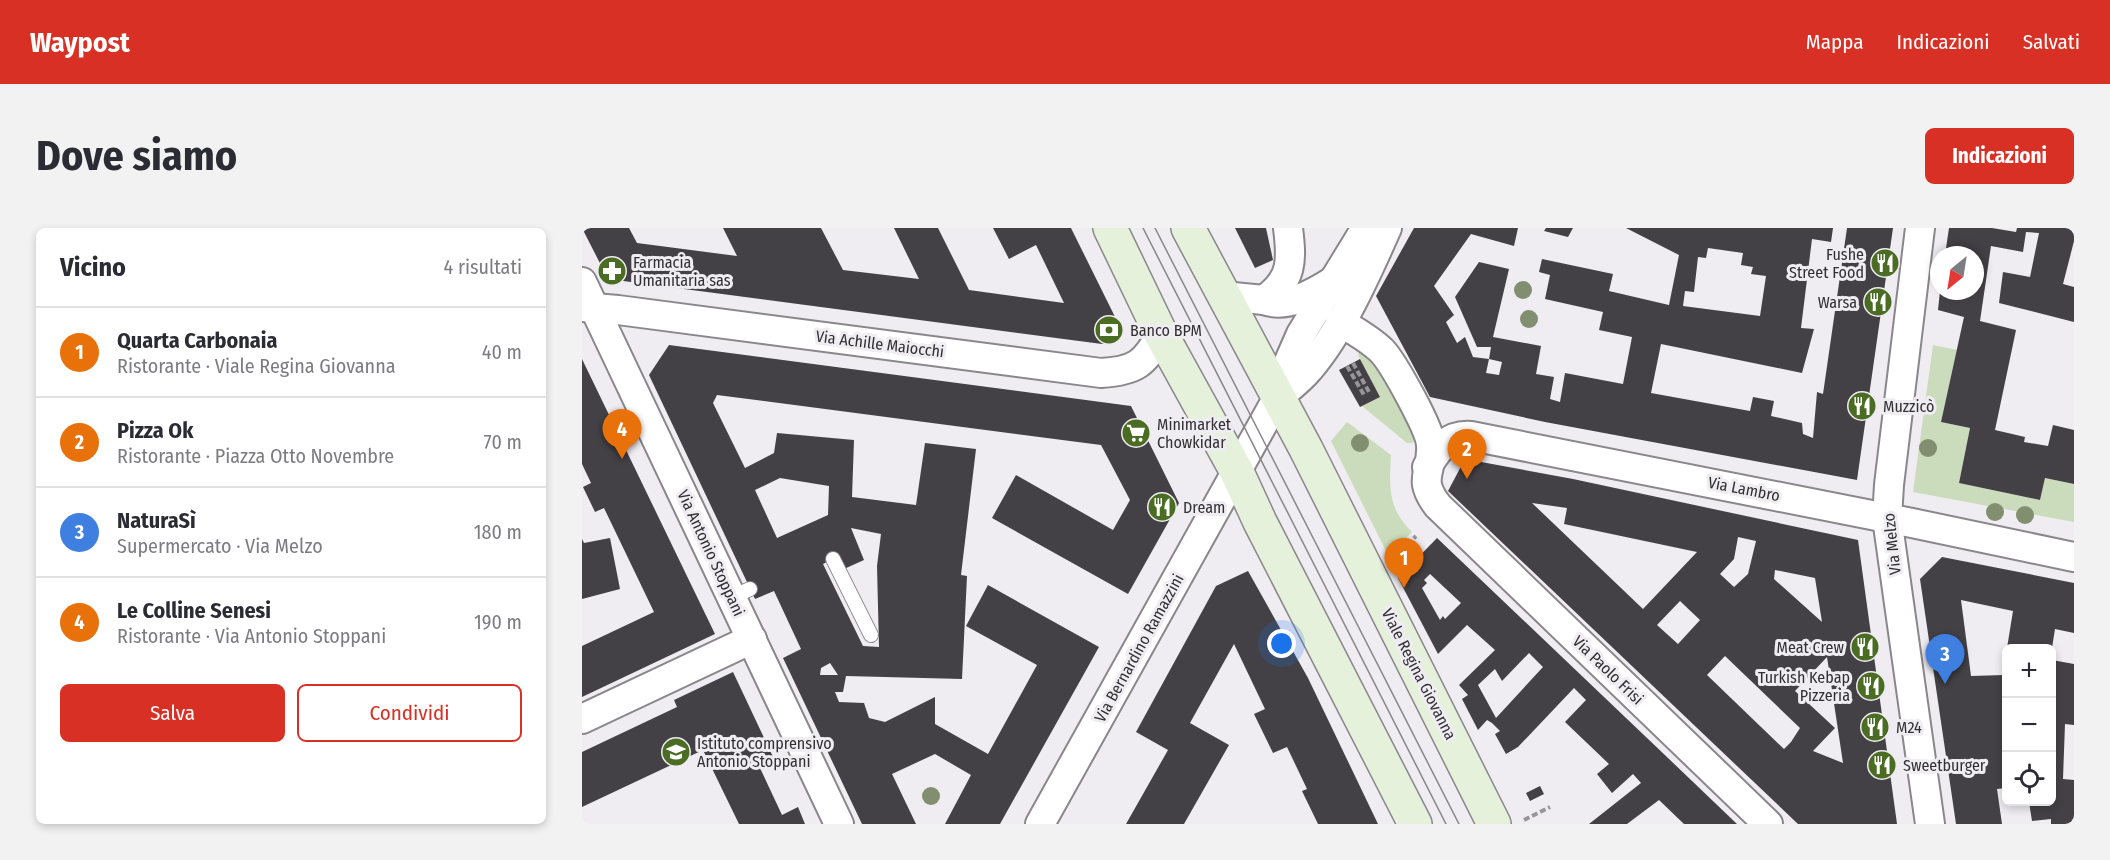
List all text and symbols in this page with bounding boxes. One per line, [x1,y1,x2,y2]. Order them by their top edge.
text: Waypost [30,26,130,59]
text: Mappa [1806,29,1863,55]
text: Indicazioni [1896,29,1990,55]
text: Salvati [2023,29,2080,55]
button: Indicazioni [1925,128,2074,184]
text: Dove siamo [36,131,237,181]
place label: Fushe Street Food [1789,245,1864,282]
north arrow [1930,246,1984,300]
restaurant icon: Fushe Street Food [1869,247,1901,279]
text: Vicino [60,252,126,283]
place label: Farmacia Umanitaria sas [633,253,731,290]
text: 4 risultati [444,255,522,279]
pharmacy icon: Farmacia Umanitaria sas [596,255,628,287]
restaurant icon: Warsa [1862,286,1894,318]
place label: Warsa [1818,293,1857,312]
bank icon: Banco BPM [1093,314,1125,346]
place label: Banco BPM [1130,321,1202,340]
text: Quarta Carbonaia [117,327,277,354]
street label: Via Achille Maiocchi [815,327,945,361]
text: 1 [75,340,84,364]
text: 40 m [482,340,522,364]
text: Ristorante · Viale Regina Giovanna [117,354,395,378]
restaurant icon: Muzzicò [1846,390,1878,422]
place label: Muzzicò [1883,397,1934,416]
pin: 4 [602,410,642,459]
place label: Minimarket Chowkidar [1157,415,1232,452]
text: Pizza Ok [117,417,193,444]
supermarket icon: Minimarket Chowkidar [1120,417,1152,449]
text: 2 [75,430,84,454]
text: 70 m [484,430,522,454]
pin: 2 [1448,430,1486,479]
text: Ristorante · Piazza Otto Novembre [117,444,394,468]
street label: Via Lambro [1706,473,1782,505]
street label: Via Antonio Stoppani [673,487,749,619]
restaurant icon: Dream [1146,491,1178,523]
place label: Dream [1183,498,1225,517]
text: NaturaSì [117,507,196,534]
street label: Via Melzo [1879,512,1905,576]
text: 3 [75,520,84,544]
text: 180 m [474,520,522,544]
text: Supermercato · Via Melzo [117,534,323,558]
pin: 1 [1384,538,1424,588]
street label: Via Bernardino Ramazzini [1090,571,1188,725]
text: Le Colline Senesi [117,597,271,624]
street label: Viale Regina Giovanna [1378,605,1460,743]
text: 4 [74,610,85,634]
text: 190 m [474,610,522,634]
text: Ristorante · Via Antonio Stoppani [117,624,386,648]
your location [1267,629,1296,658]
restaurant icon: Meat Crew [1849,631,1881,663]
street label: Via Paolo Frisi [1569,632,1647,708]
pin: 3 [1926,634,1964,684]
place label: Meat Crew [1777,638,1845,657]
map controls [2002,644,2056,806]
button: + [2002,644,2056,698]
place label: Turkish Kebap Pizzeria [1758,668,1850,705]
restaurant icon: Turkish Kebap Pizzeria [1855,670,1887,702]
button: Salva [60,684,285,742]
button: Condividi [297,684,522,742]
button: − [2002,698,2056,752]
restaurant icon: M24 [1859,711,1891,743]
place label: M24 [1896,718,1922,737]
place label: Istituto comprensivo Antonio Stoppani [697,734,832,771]
school or university icon: Istituto comprensivo Antonio Stoppani [660,736,692,768]
restaurant icon: Sweetburger [1866,749,1898,781]
button: locate [2002,752,2056,806]
place label: Sweetburger [1903,756,1986,775]

